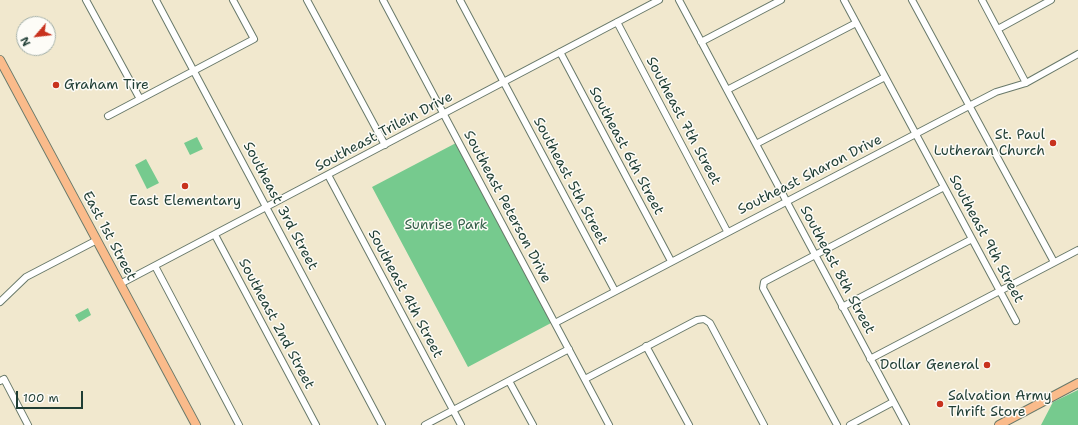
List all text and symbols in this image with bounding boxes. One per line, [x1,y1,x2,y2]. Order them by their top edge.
north arrow [16,16,56,56]
text: N [17,34,35,49]
street label: Southeast 7th Street [642,54,724,188]
place label: Graham Tire [64,77,149,93]
marker: Graham Tire [51,80,61,90]
street label: Southeast 6th Street [585,84,667,218]
street label: Southeast Trilein Drive [312,89,456,175]
street label: Southeast 5th Street [529,114,611,248]
place label: St. Paul Lutheran Church [934,127,1045,160]
street label: Southeast Peterson Drive [460,128,554,286]
street label: Southeast Sharon Drive [735,131,885,219]
marker: St. Paul Lutheran Church [1048,138,1058,148]
street label: Southeast 3rd Street [239,139,321,273]
street label: Southeast 9th Street [945,172,1027,306]
marker: East Elementary [180,181,190,191]
street label: East 1st Street [78,188,140,284]
place label: East Elementary [129,193,241,209]
street label: Southeast 8th Street [796,203,878,337]
park label: Sunrise Park [404,217,488,233]
street label: Southeast 4th Street [364,227,446,361]
street label: Southeast 2nd Street [234,256,318,392]
place label: Dollar General [880,357,979,373]
marker: Dollar General [982,360,992,370]
scale bar [18,383,85,409]
place label: Salvation Army Thrift Store [948,388,1051,420]
text: 100 m [23,390,59,406]
marker: Salvation Army Thrift Store [935,399,945,409]

